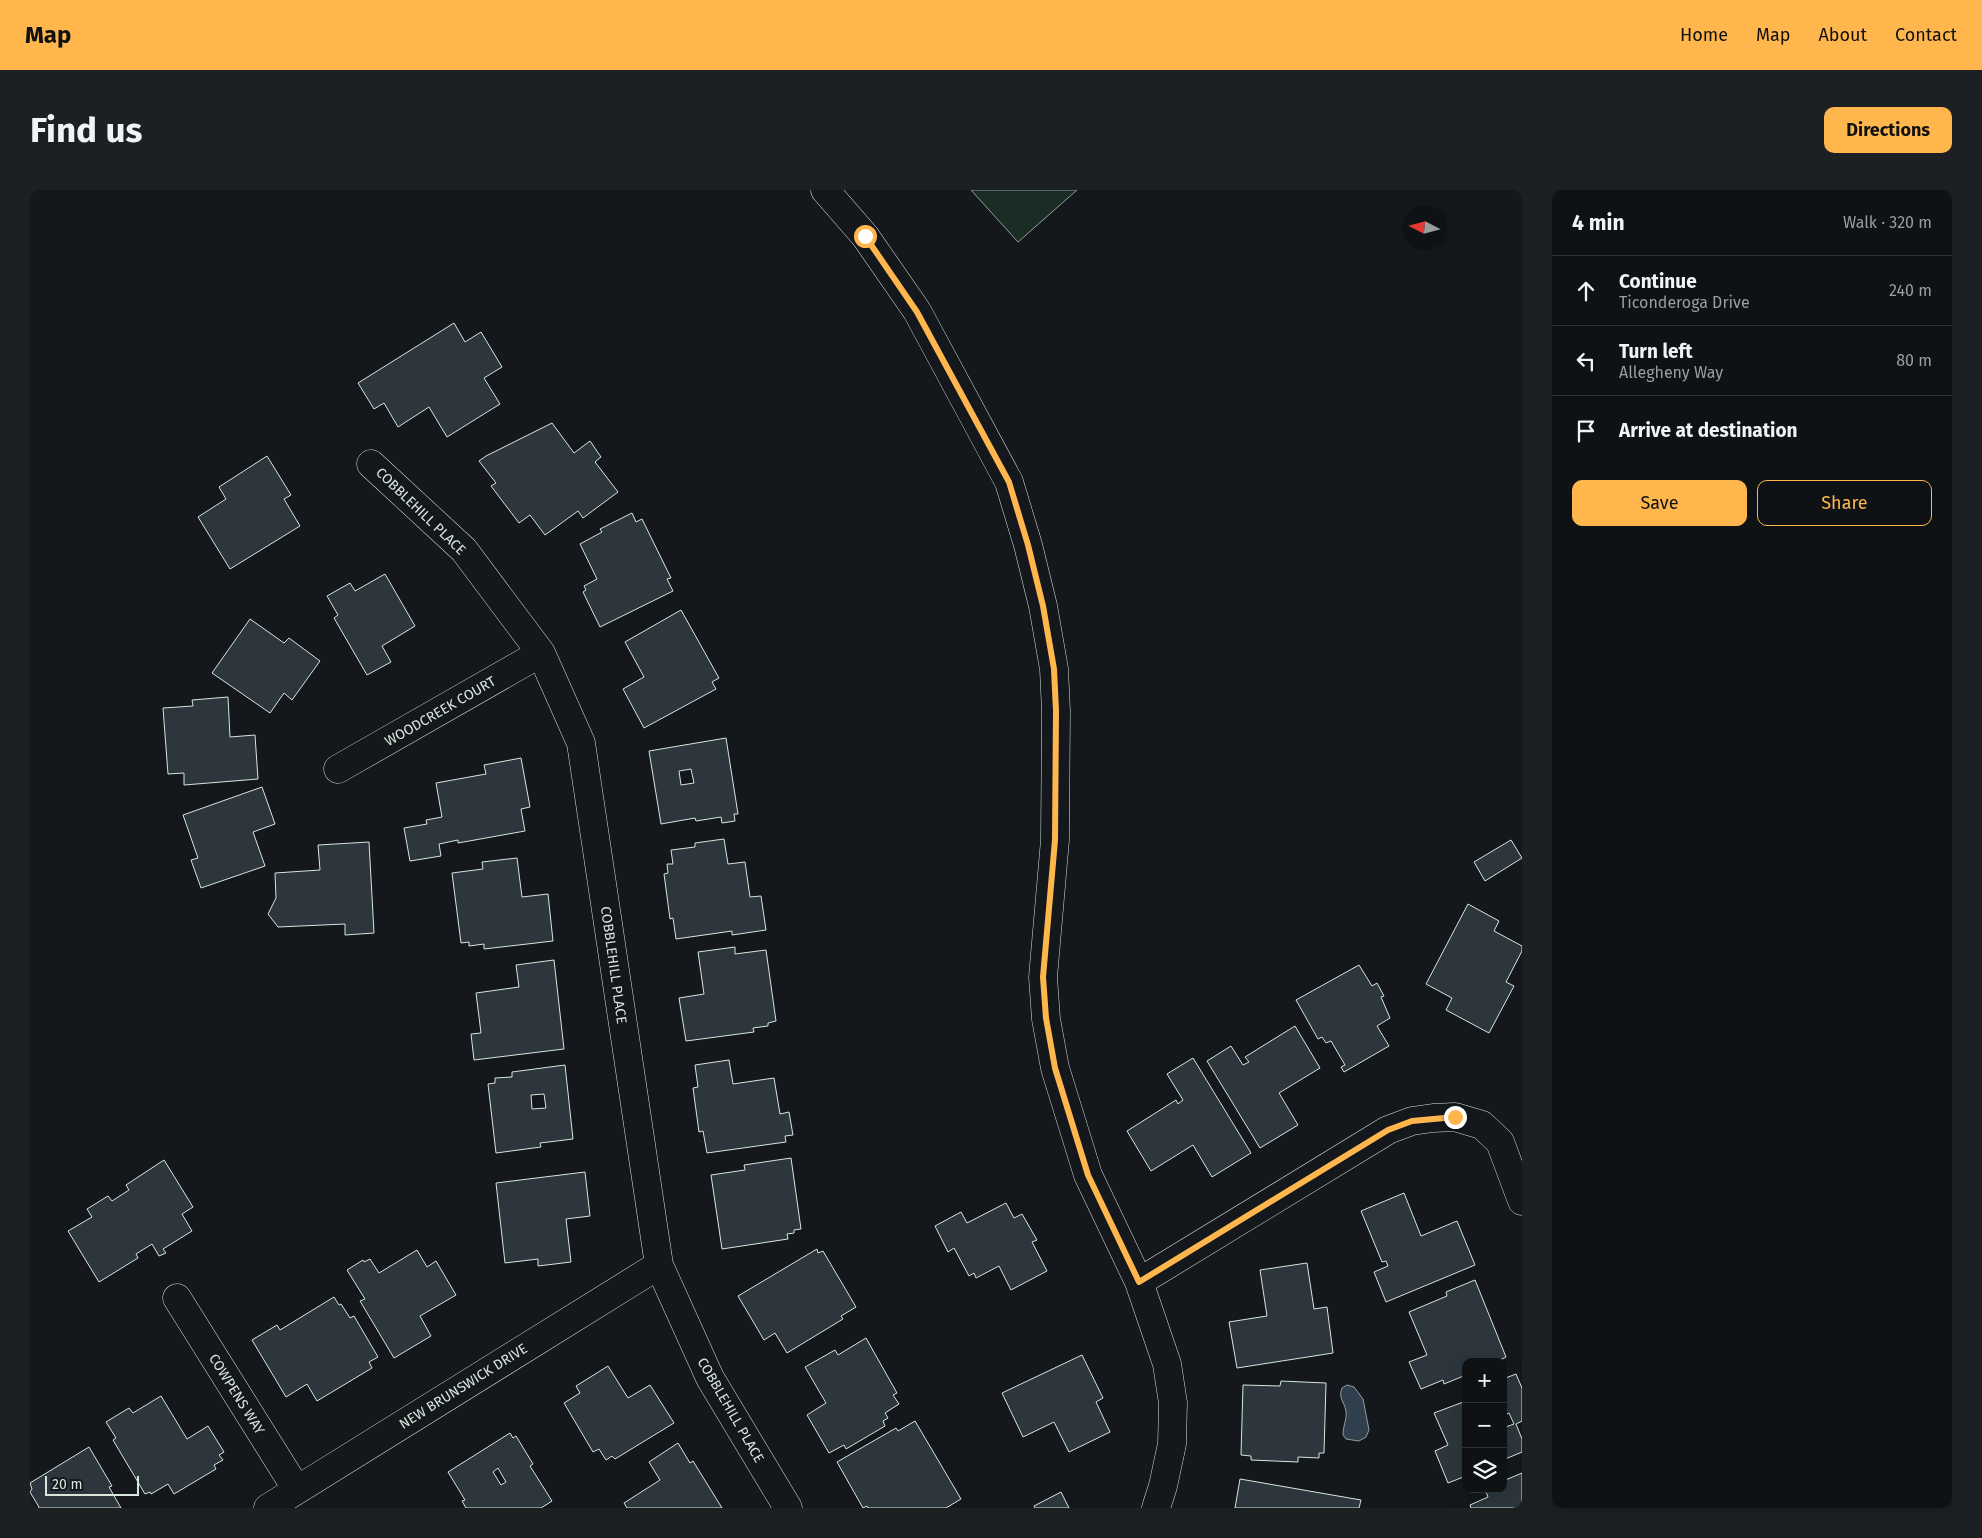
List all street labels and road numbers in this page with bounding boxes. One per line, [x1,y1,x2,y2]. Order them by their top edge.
street label: COBBLEHILL PLACE [372,464,469,559]
street label: WOODCREEK COURT [382,672,499,750]
street label: COBBLEHILL PLACE [597,905,630,1025]
street label: NEW BRUNSWICK DRIVE [396,1340,530,1433]
street label: COWPENS WAY [205,1351,268,1438]
street label: COBBLEHILL PLACE [694,1355,768,1466]

